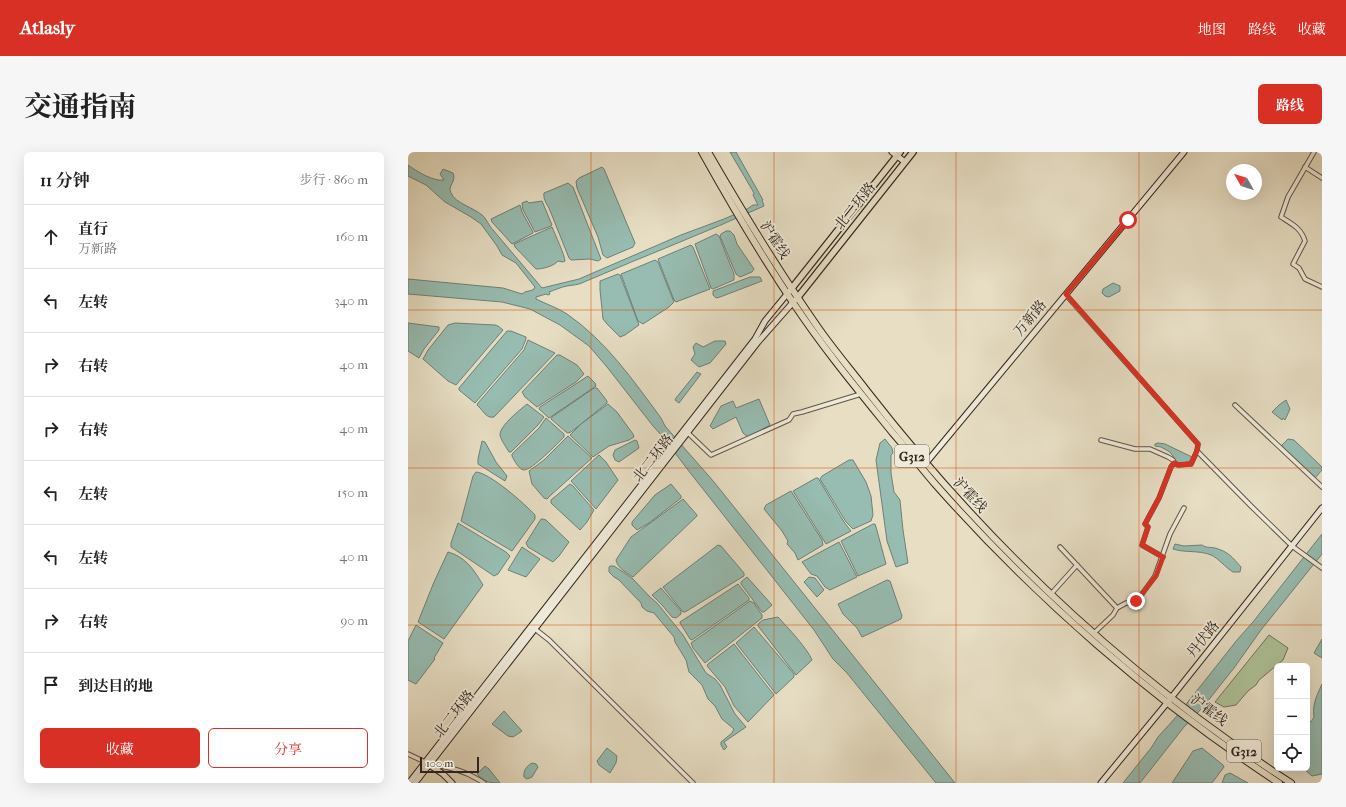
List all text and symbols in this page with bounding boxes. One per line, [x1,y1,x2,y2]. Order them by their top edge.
text: Atlasly [20,17,75,39]
text: 地图 [1198,21,1226,38]
text: 路线 [1248,21,1276,38]
text: 收藏 [1298,21,1326,38]
button: 路线 [1258,84,1322,124]
text: 交通指南 [24,90,136,123]
north arrow [1226,164,1262,200]
text: 11 分钟 [40,170,90,190]
text: 步行 · 860 m [299,172,368,187]
street label: 北二环路 [831,179,879,233]
route start [1119,211,1137,229]
street label: 沪霍线 [756,218,794,262]
text: 直行 [78,220,108,238]
icon: ahead [40,226,62,248]
text: 160 m [336,229,368,244]
text: 万新路 [78,241,117,256]
icon: left [40,290,62,312]
text: 左转 [78,293,108,311]
text: 340 m [334,293,368,308]
street label: 万新路 [1010,296,1050,340]
icon: right [40,354,62,376]
text: 右转 [78,357,108,375]
text: 40 m [340,357,368,372]
icon: right [40,418,62,440]
text: 右转 [78,421,108,439]
text: 40 m [340,421,368,436]
street label: 北二环路 [629,431,677,485]
road number: G312 [895,445,929,467]
street label: 沪霍线 [949,474,991,516]
icon: left [40,482,62,504]
text: 左转 [78,485,108,503]
text: 150 m [337,485,368,500]
icon: left [40,546,62,568]
text: 左转 [78,549,108,567]
text: 40 m [340,549,368,564]
route end [1127,592,1145,610]
icon: right [40,610,62,632]
text: 右转 [78,613,108,631]
text: 90 m [340,613,368,628]
street label: 丹伏路 [1183,617,1223,661]
map controls [1274,663,1310,771]
button: + [1274,663,1310,699]
icon: arrive [40,674,62,696]
text: 到达目的地 [78,677,153,695]
street label: 北二环路 [430,687,478,741]
street label: 沪霍线 [1187,691,1231,729]
button: − [1274,699,1310,735]
button: 收藏 [40,728,200,768]
button: 分享 [208,728,368,768]
button: locate [1274,735,1310,771]
road number: G312 [1227,740,1261,762]
scale bar [420,755,479,774]
text: 100 m [426,757,454,770]

